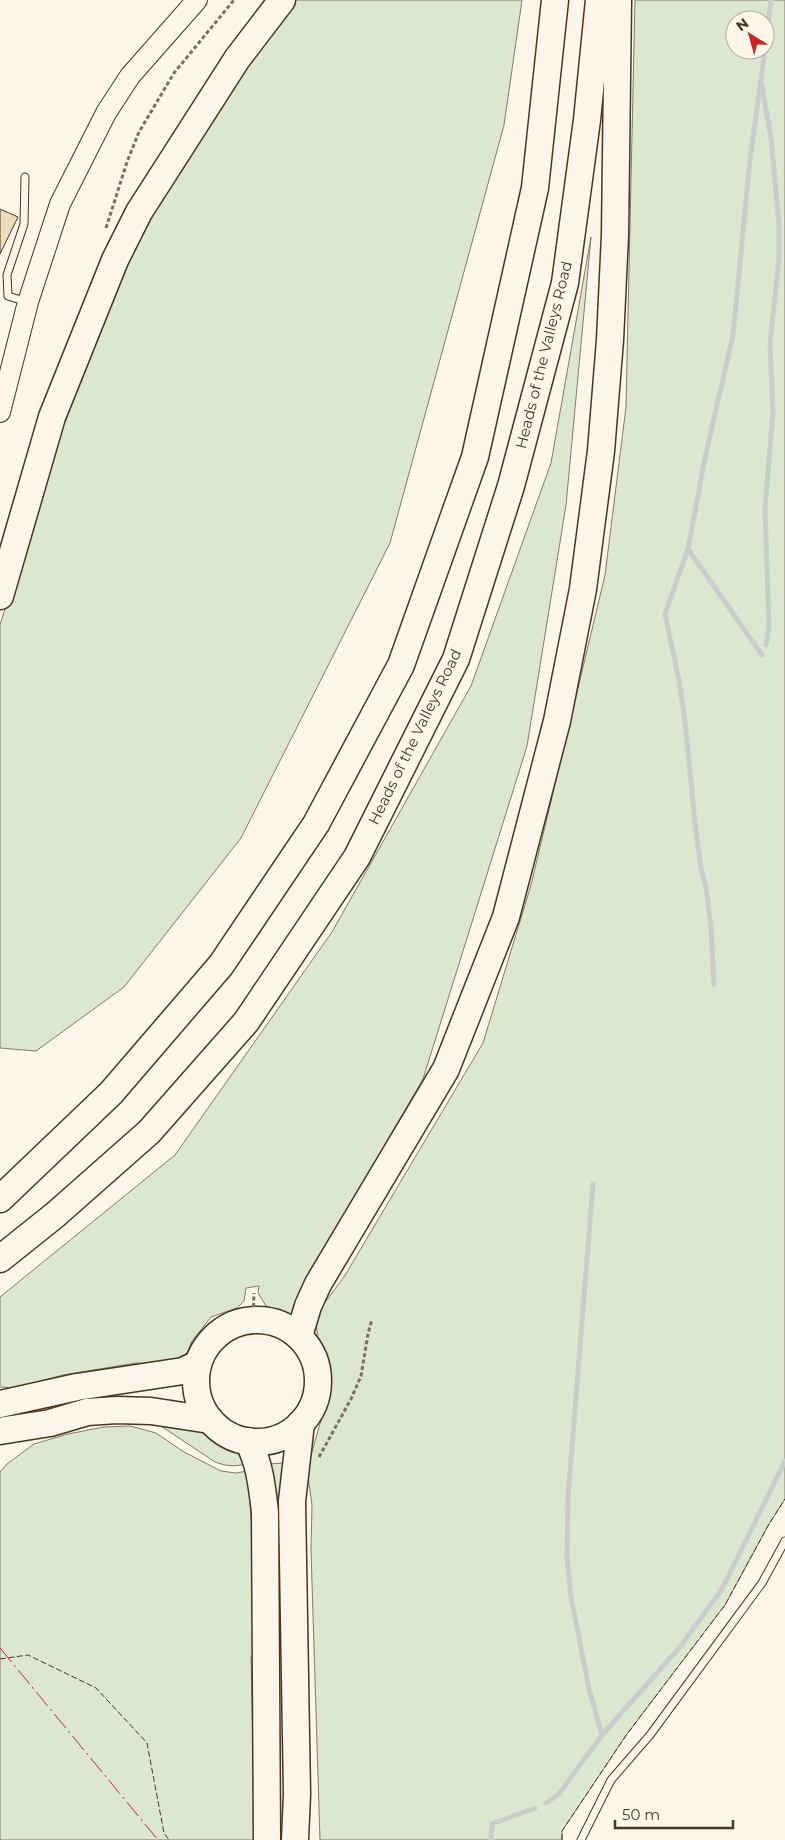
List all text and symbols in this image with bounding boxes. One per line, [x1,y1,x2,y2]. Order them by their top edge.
north arrow [725,10,775,60]
text: N [732,14,752,35]
street label: Heads of the Valleys Road [511,259,576,451]
street label: Heads of the Valleys Road [364,646,465,828]
scale bar [615,1798,732,1830]
text: 50 m [622,1805,660,1824]

